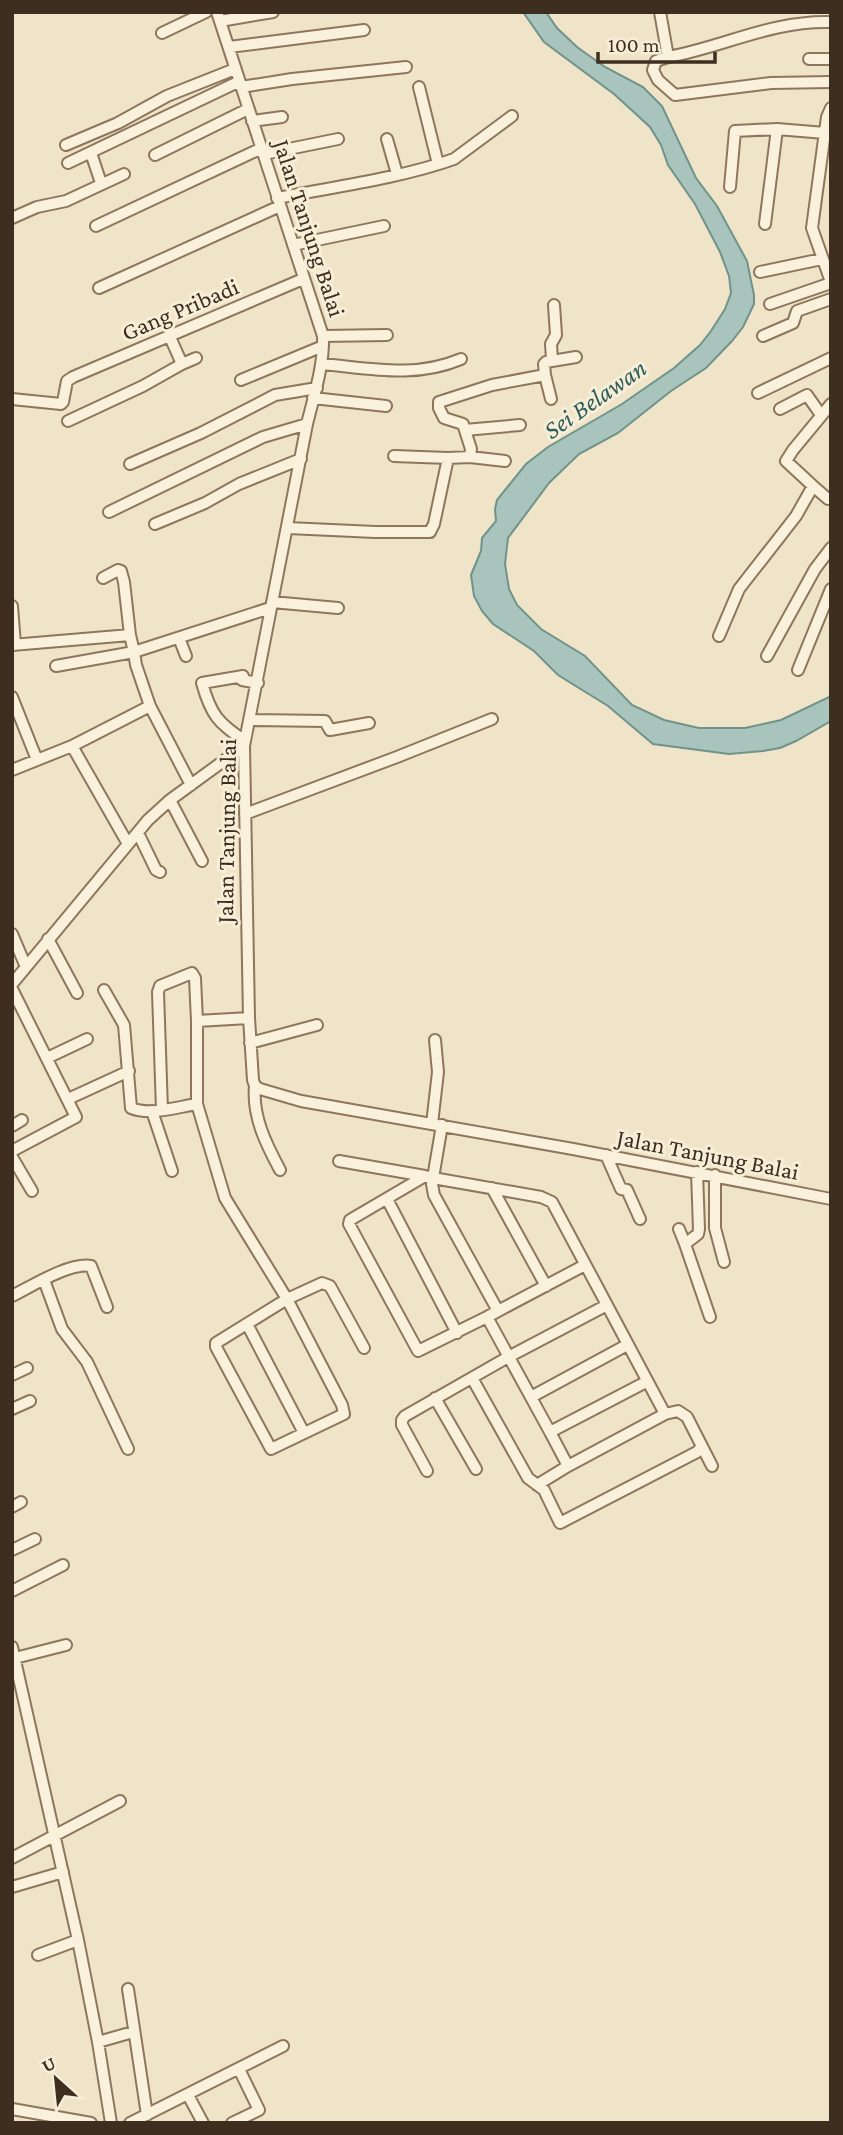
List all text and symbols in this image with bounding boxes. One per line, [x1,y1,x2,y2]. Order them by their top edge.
scale bar [598,21,715,65]
text: 100 m [608,33,660,57]
street label: Jalan Tanjung Balai [268,134,351,320]
street label: Gang Pribadi [117,272,243,346]
water label: Sei Belawan [538,353,652,445]
street label: Jalan Tanjung Balai [211,738,241,926]
street label: Jalan Tanjung Balai [613,1123,801,1185]
north arrow [21,2044,91,2114]
text: U [38,2052,59,2077]

